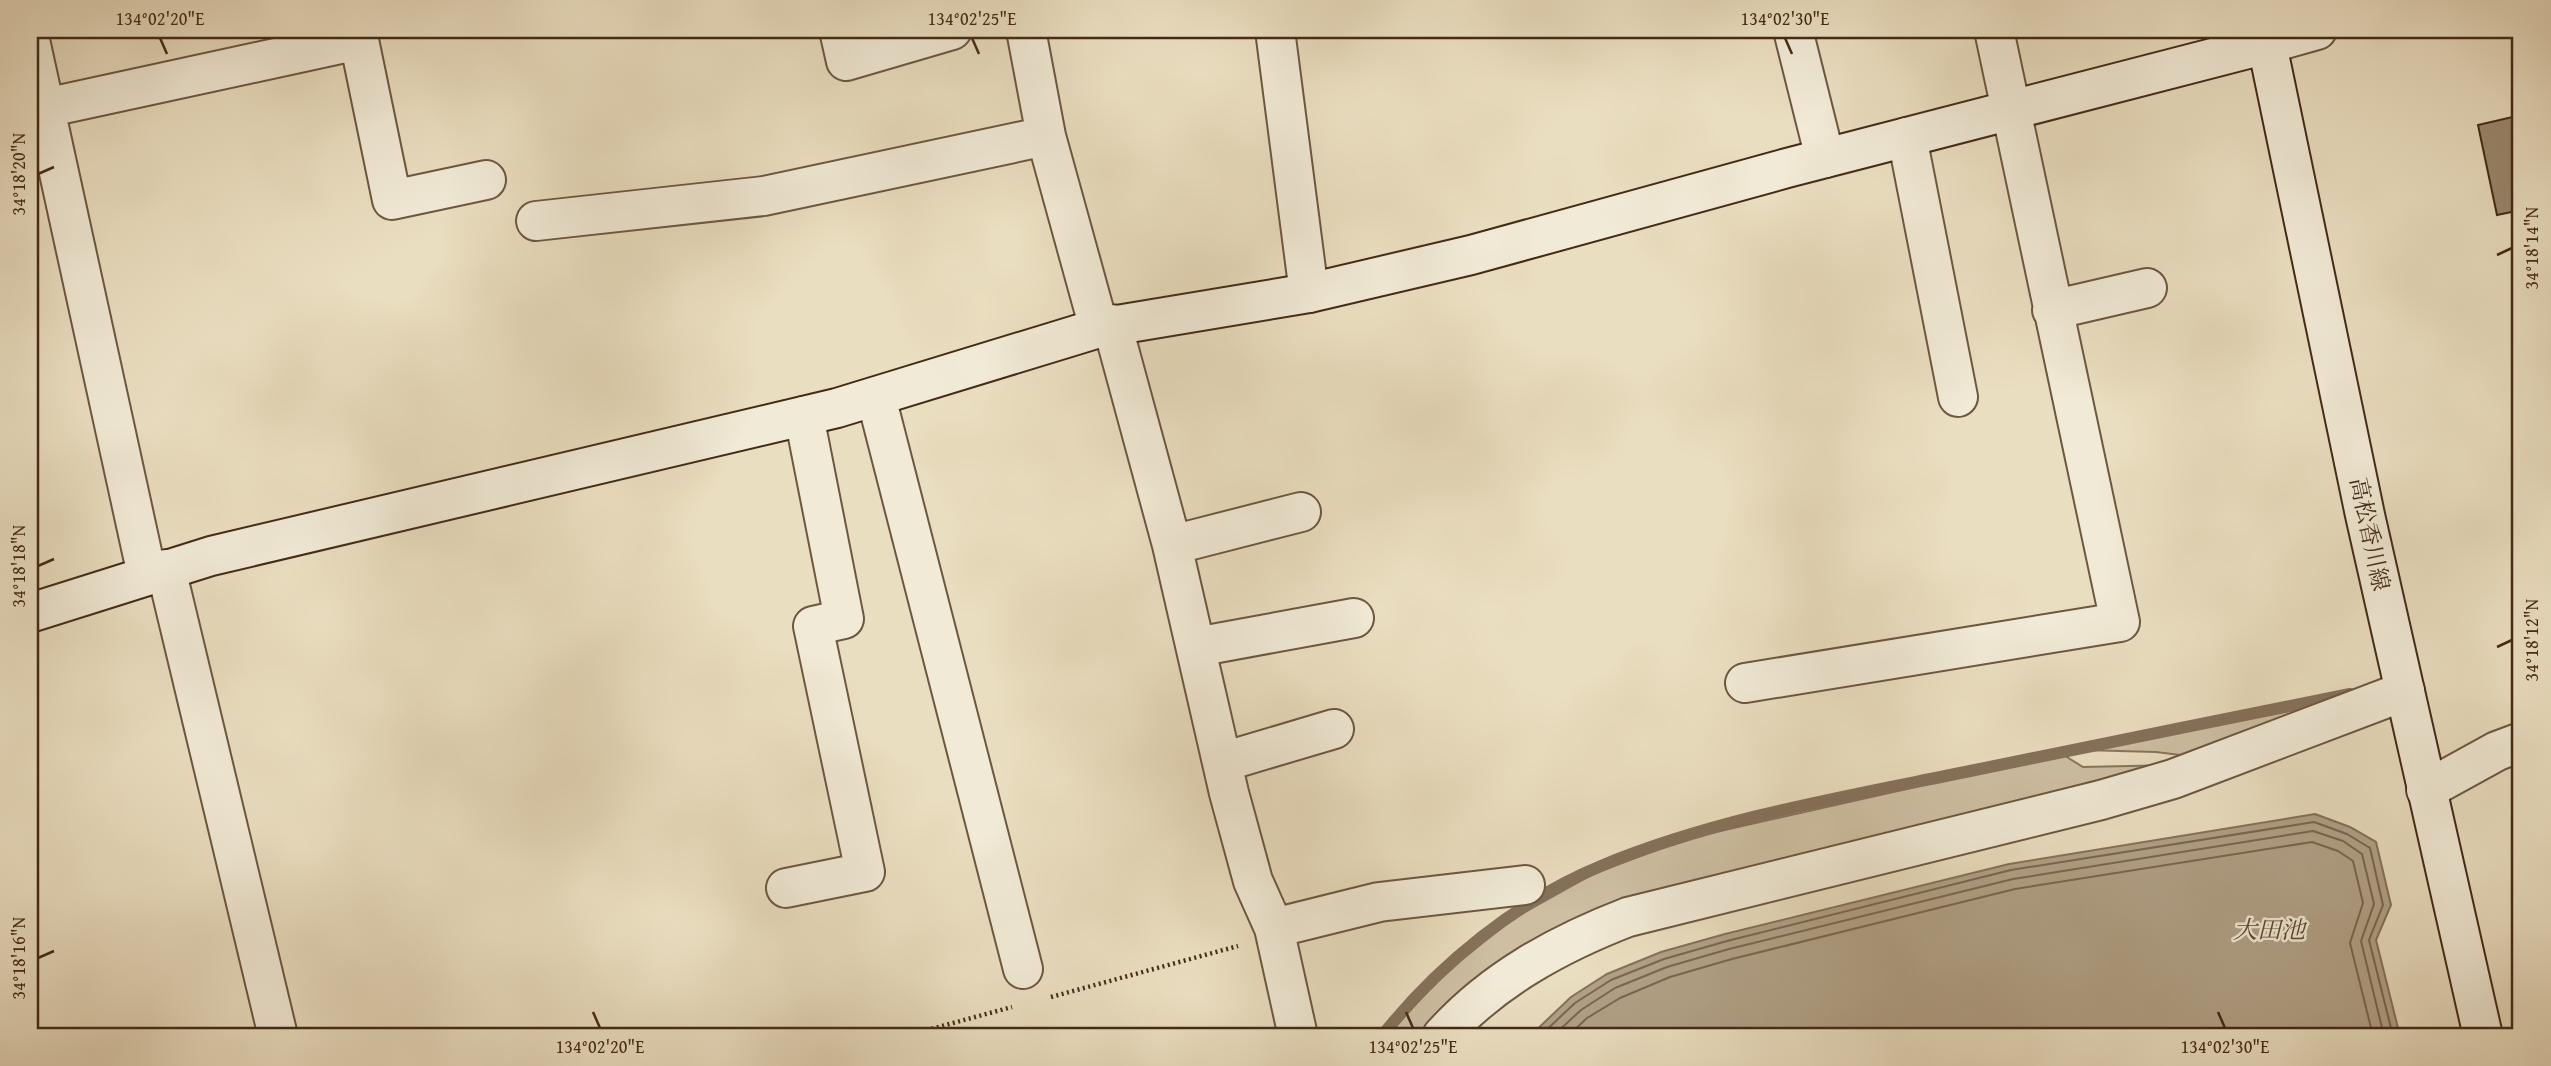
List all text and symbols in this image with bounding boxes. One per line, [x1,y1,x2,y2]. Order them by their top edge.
text: 134°02'20"E [116,5,204,32]
text: 134°02'25"E [928,5,1016,32]
text: 134°02'30"E [1741,5,1829,32]
text: 34°18'20"N [5,132,32,215]
text: 34°18'14"N [2518,206,2545,289]
street label: 高松香川線 [2342,474,2399,594]
text: 34°18'18"N [5,524,32,607]
text: 34°18'12"N [2518,598,2545,681]
water label: 大田池 [2233,912,2308,947]
text: 34°18'16"N [5,916,32,999]
text: 134°02'20"E [556,1033,644,1060]
text: 134°02'25"E [1369,1033,1457,1060]
text: 134°02'30"E [2181,1033,2269,1060]

